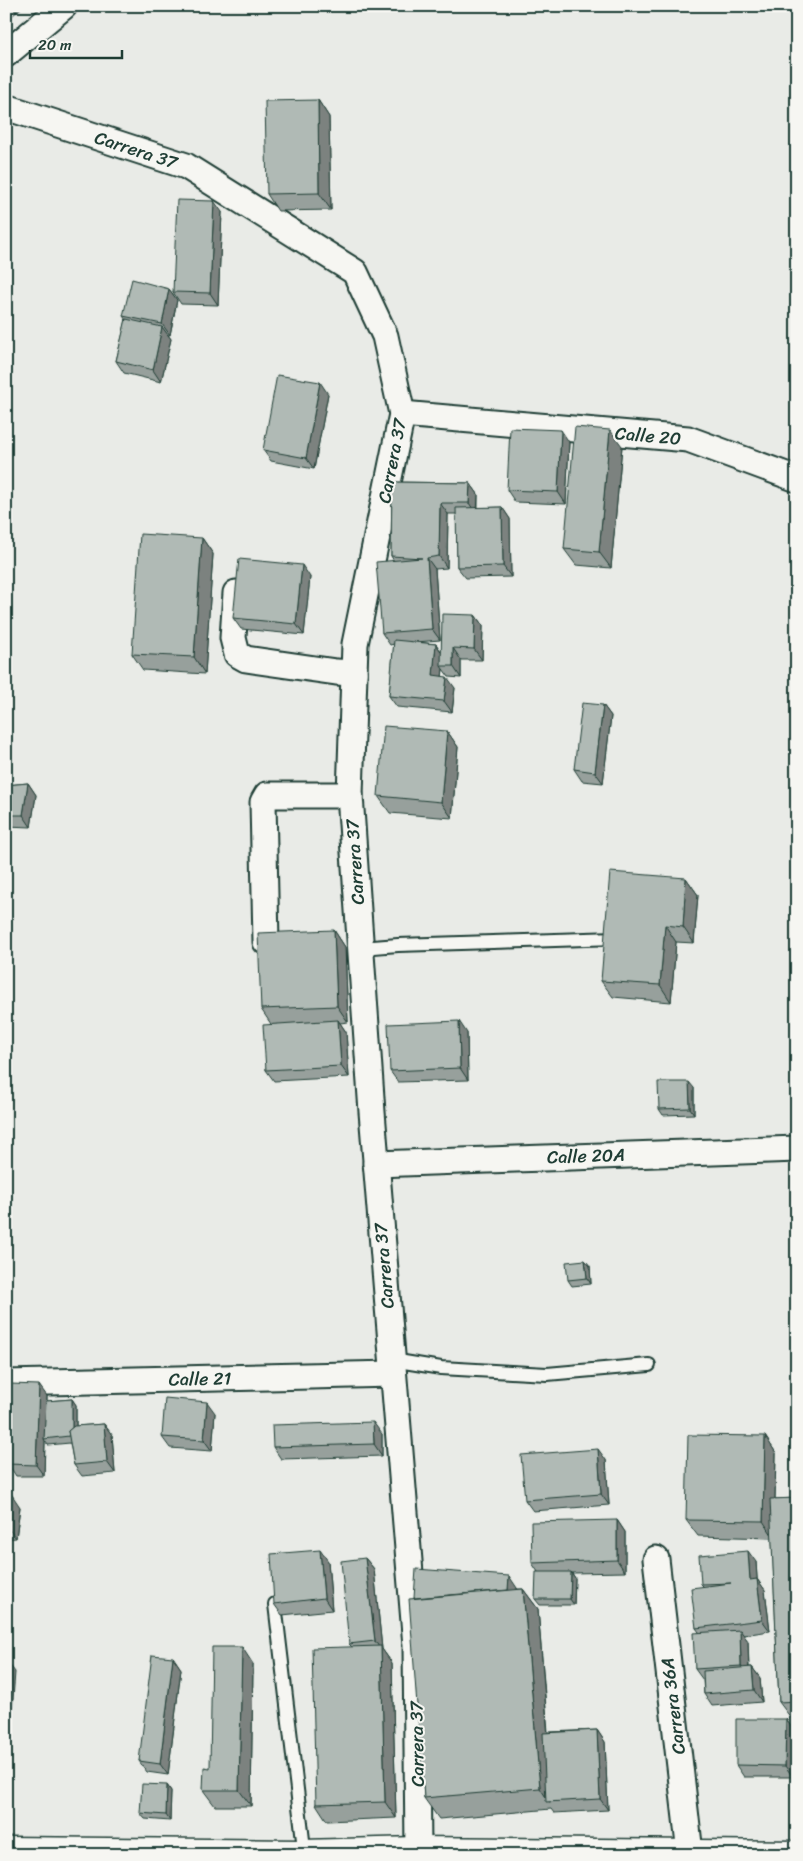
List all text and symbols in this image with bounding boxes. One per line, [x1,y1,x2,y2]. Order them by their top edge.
scale bar [30,28,122,60]
text: 20 m [38,32,72,58]
street label: Carrera 37 [90,122,183,179]
street label: Carrera 37 [368,414,416,506]
street label: Calle 20 [614,417,682,455]
street label: Carrera 37 [336,817,374,906]
street label: Calle 20A [546,1139,626,1173]
street label: Carrera 37 [364,1220,404,1310]
street label: Calle 21 [168,1362,232,1396]
street label: Carrera 36A [651,1656,695,1756]
street label: Carrera 37 [400,1699,434,1787]

